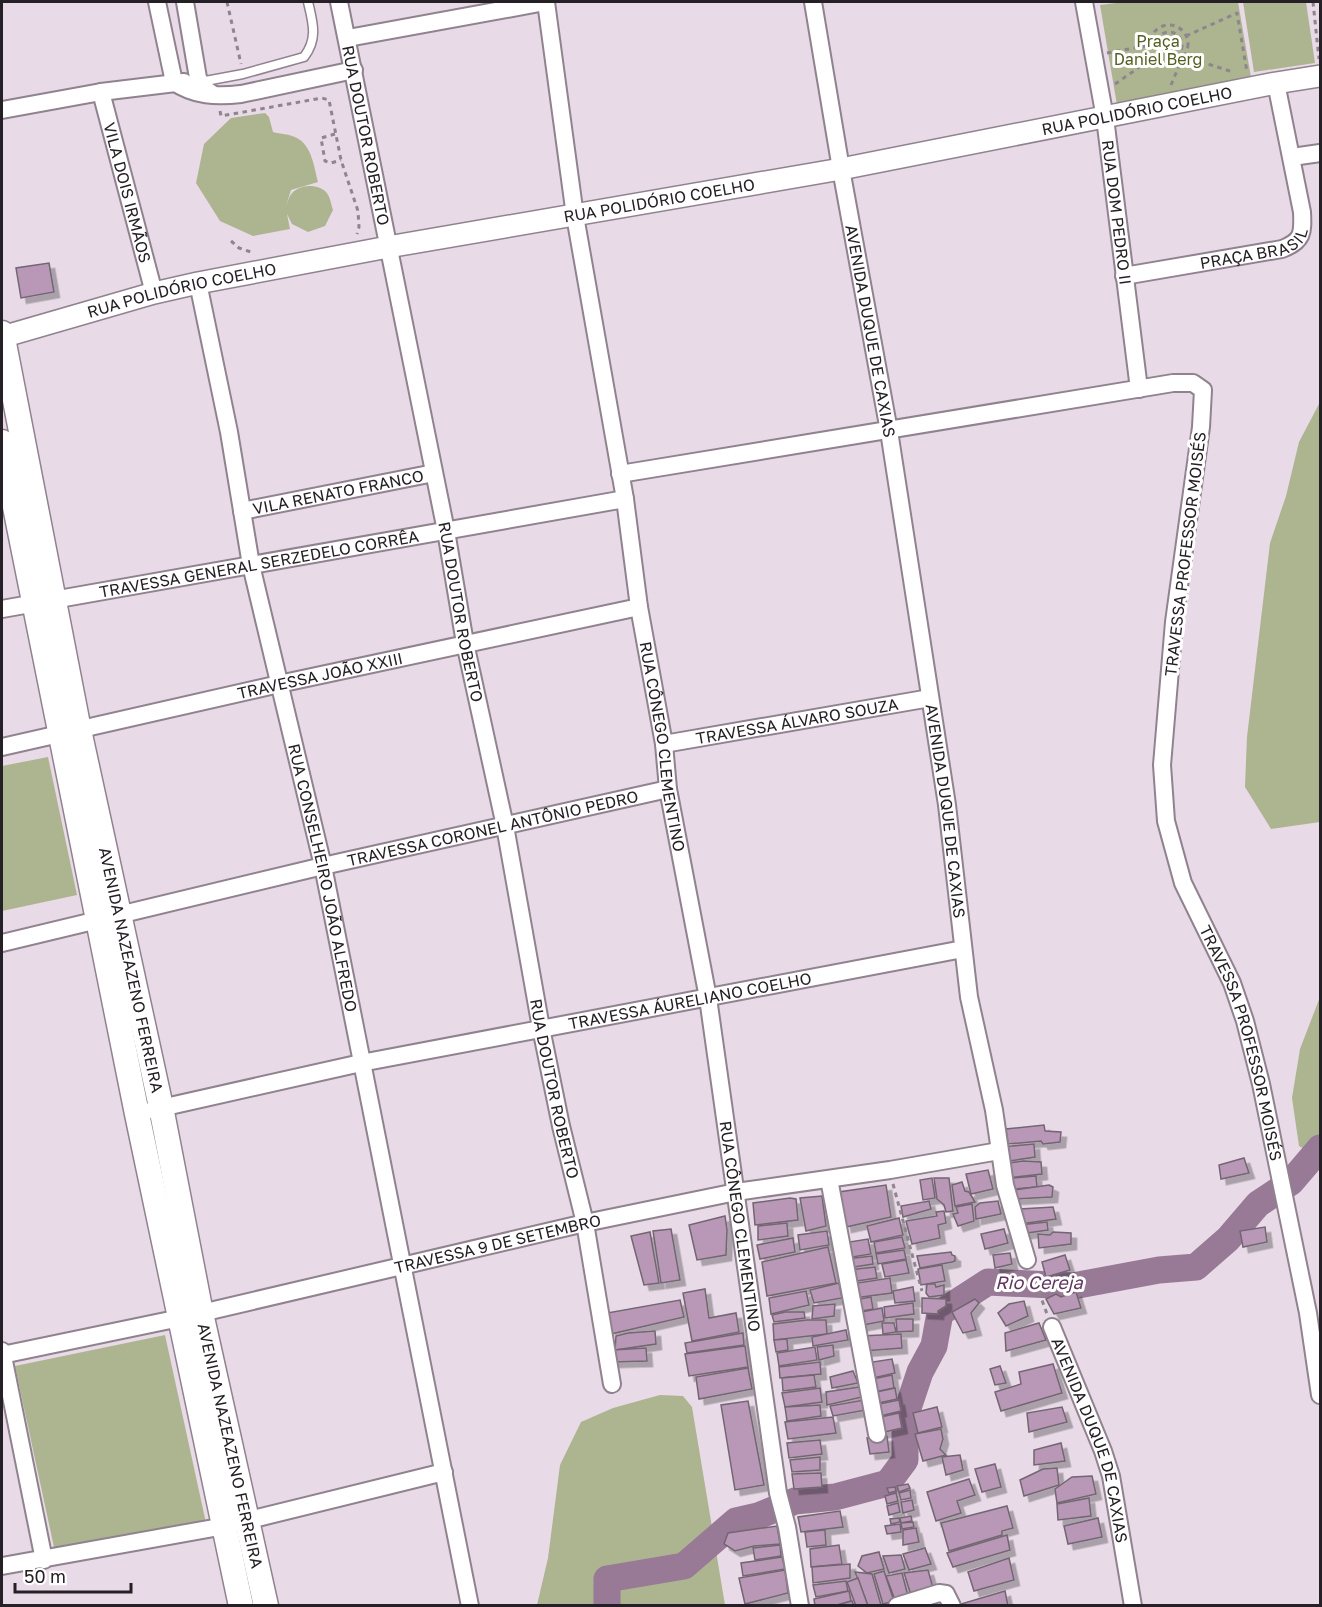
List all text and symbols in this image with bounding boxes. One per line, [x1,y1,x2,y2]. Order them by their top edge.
park label: Praça Daniel Berg [1114,31,1202,69]
street label: RUA DOUTOR ROBERTO [338,44,394,227]
street label: RUA POLIDÓRIO COELHO [1040,82,1234,139]
street label: VILA DOIS IRMÃOS [99,120,156,265]
street label: RUA DOM PEDRO II [1098,139,1136,286]
street label: RUA POLIDÓRIO COELHO [562,174,756,227]
street label: AVENIDA DUQUE DE CAXIAS [841,223,900,439]
street label: PRAÇA BRASIL [1198,226,1312,273]
street label: RUA POLIDÓRIO COELHO [85,258,278,322]
street label: TRAVESSA PROFESSOR MOISÉS [1160,431,1210,677]
street label: VILA RENATO FRANCO [251,465,425,519]
street label: RUA DOUTOR ROBERTO [434,520,488,704]
street label: TRAVESSA GENERAL SERZEDELO CORRÊA [98,526,421,602]
street label: RUA CÔNEGO CLEMENTINO [636,640,690,853]
street label: TRAVESSA JOÃO XXIII [235,648,405,703]
street label: TRAVESSA ÁLVARO SOUZA [694,694,900,748]
street label: AVENIDA DUQUE DE CAXIAS [921,703,970,919]
street label: RUA CONSELHEIRO JOÃO ALFREDO [284,742,362,1014]
street label: TRAVESSA CORONEL ANTÔNIO PEDRO [345,786,640,870]
street label: AVENIDA NAZEAZENO FERREIRA [95,845,168,1095]
street label: TRAVESSA PROFESSOR MOISÉS [1195,922,1287,1163]
street label: TRAVESSA ÁURELIANO COELHO [567,968,813,1033]
street label: RUA DOUTOR ROBERTO [526,997,584,1181]
street label: RUA CÔNEGO CLEMENTINO [715,1119,765,1333]
street label: TRAVESSA 9 DE SETEMBRO [392,1210,603,1277]
water label: Rio Cereja [995,1271,1083,1293]
street label: AVENIDA NAZEAZENO FERREIRA [194,1321,267,1570]
street label: AVENIDA DUQUE DE CAXIAS [1047,1334,1132,1544]
scale bar [15,1556,130,1594]
text: 50 m [24,1565,66,1587]

